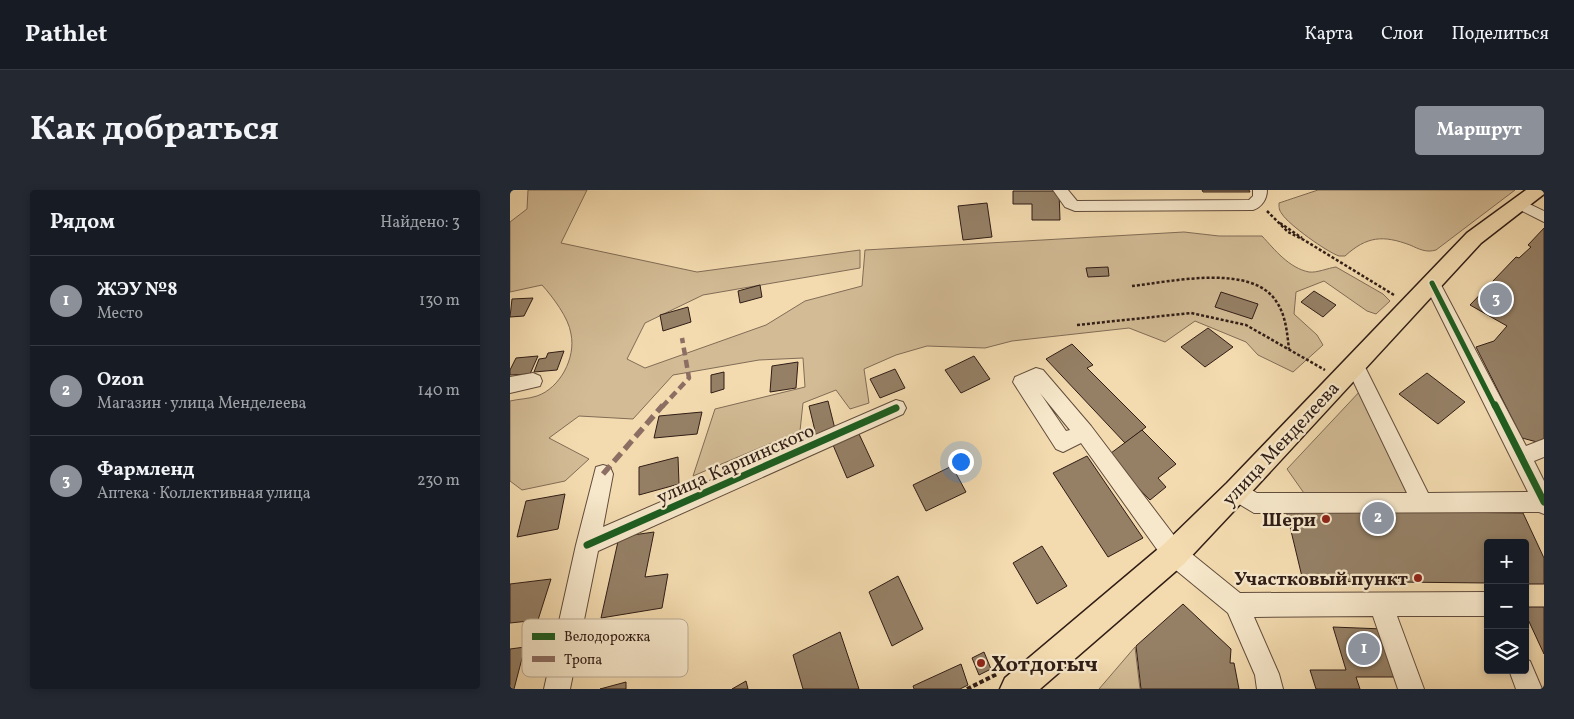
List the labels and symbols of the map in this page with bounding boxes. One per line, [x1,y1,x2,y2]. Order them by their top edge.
pin: 3 [1480,280,1512,318]
street label: улица Менделеева [1217,376,1346,512]
street label: улица Карпинского [653,418,819,511]
your location [948,449,974,475]
pin: 2 [1362,499,1394,537]
place label: Шери [1262,508,1316,534]
marker: Шери [1320,513,1332,525]
place label: Участковый пункт [1234,567,1409,593]
marker: Участковый пункт [1412,572,1424,584]
legend [522,619,688,677]
text: Велодорожка [564,628,651,647]
pin: 1 [1348,630,1380,668]
place label: Хотдогыч [991,650,1098,681]
text: Тропа [564,651,602,670]
marker: Хотдогыч [975,657,987,669]

